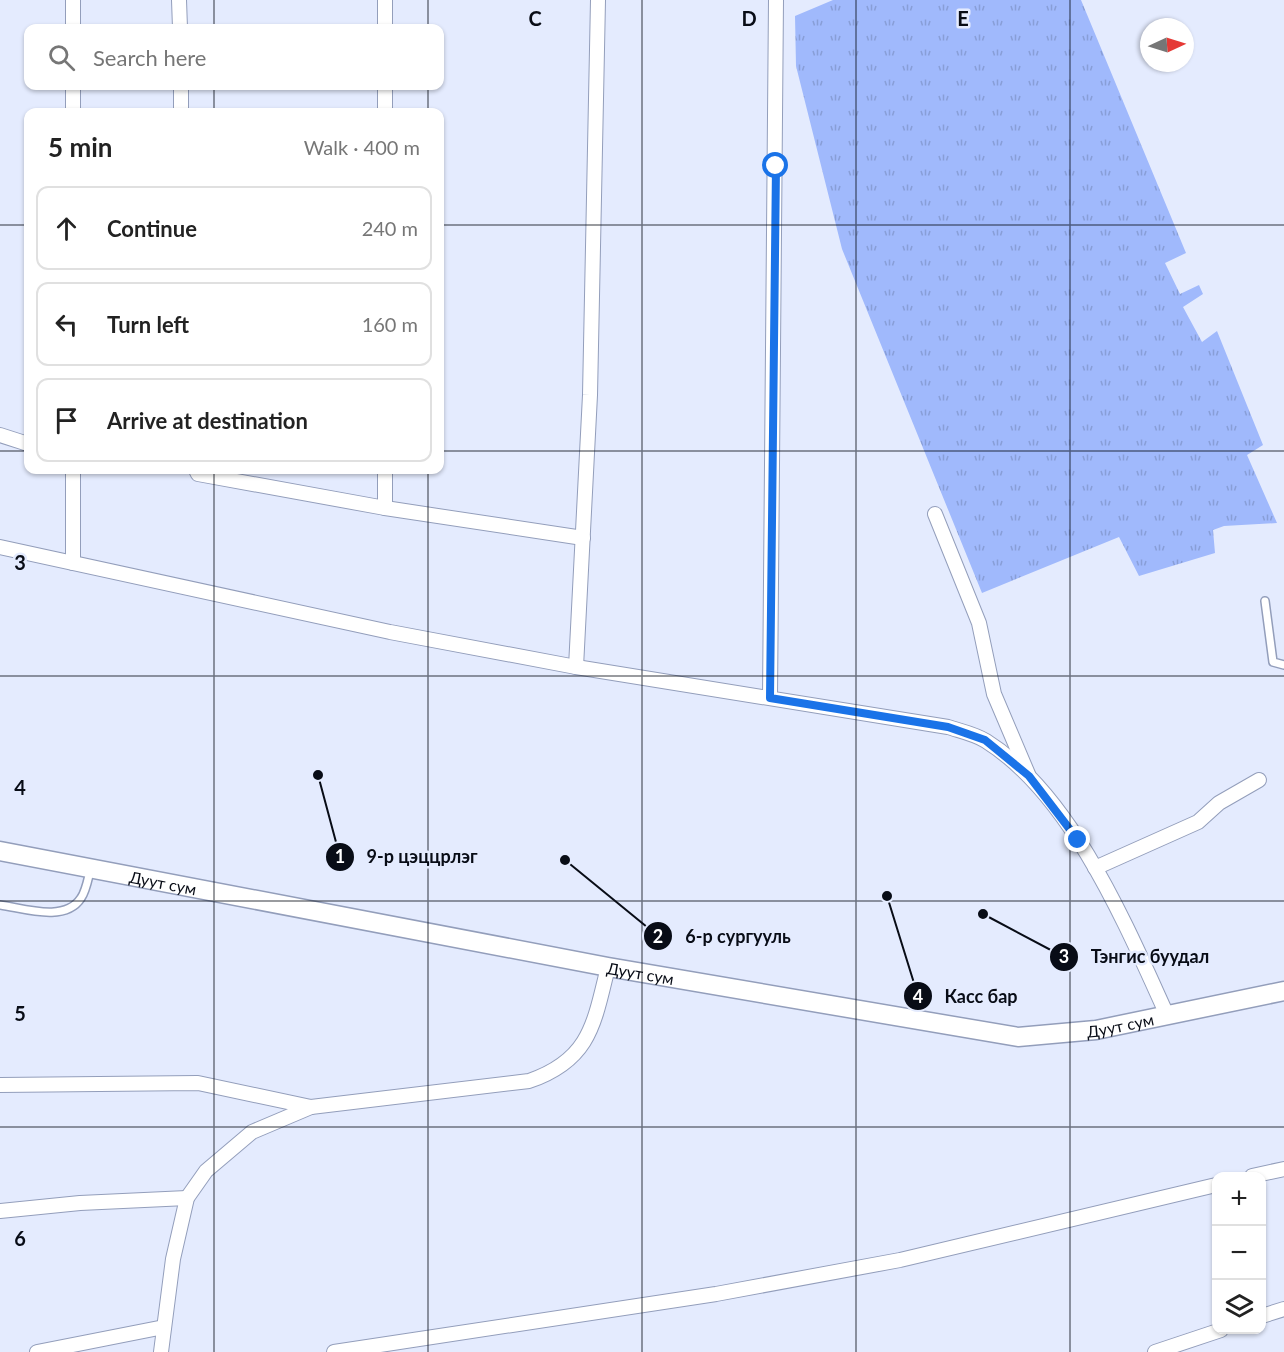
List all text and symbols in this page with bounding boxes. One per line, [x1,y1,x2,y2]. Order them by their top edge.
text: C [528,6,542,30]
text: D [741,6,757,30]
text: E [957,6,969,30]
north arrow [1140,18,1194,72]
search box [24,24,444,90]
icon: search [45,41,78,74]
text: Search here [93,44,206,71]
text: 5 min [48,131,112,163]
text: Walk · 400 m [304,135,420,159]
route start [762,152,788,178]
icon: ahead [50,212,83,245]
text: Continue [107,215,197,242]
text: 240 m [362,216,418,240]
icon: left [50,308,83,341]
text: Turn left [107,311,189,338]
text: 160 m [362,312,418,336]
icon: arrive [50,404,83,437]
text: Arrive at destination [107,407,308,434]
text: 3 [14,550,26,574]
text: 4 [14,775,26,799]
route end [1064,826,1090,852]
callout: 9-р цэццрлэг [325,839,490,875]
text: 1 [335,845,345,867]
text: 9-р цэццрлэг [366,845,478,867]
street label: Дуут сум [128,866,198,898]
callout: 6-р сургууль [643,918,803,954]
text: 2 [653,925,663,947]
text: 6-р сургууль [685,925,791,947]
callout: Тэнгис буудал [1049,939,1221,975]
text: 3 [1059,945,1069,967]
text: Тэнгис буудал [1091,945,1209,967]
street label: Дуут сум [606,957,676,988]
callout: Касс бар [903,978,1030,1014]
text: 4 [913,985,923,1007]
text: Касс бар [944,985,1018,1007]
text: 5 [14,1001,26,1025]
street label: Дуут сум [1086,1009,1155,1040]
map controls [1212,1172,1266,1334]
button: + [1212,1172,1266,1226]
text: 6 [14,1226,26,1250]
button: − [1212,1226,1266,1280]
button: layers [1212,1280,1266,1334]

